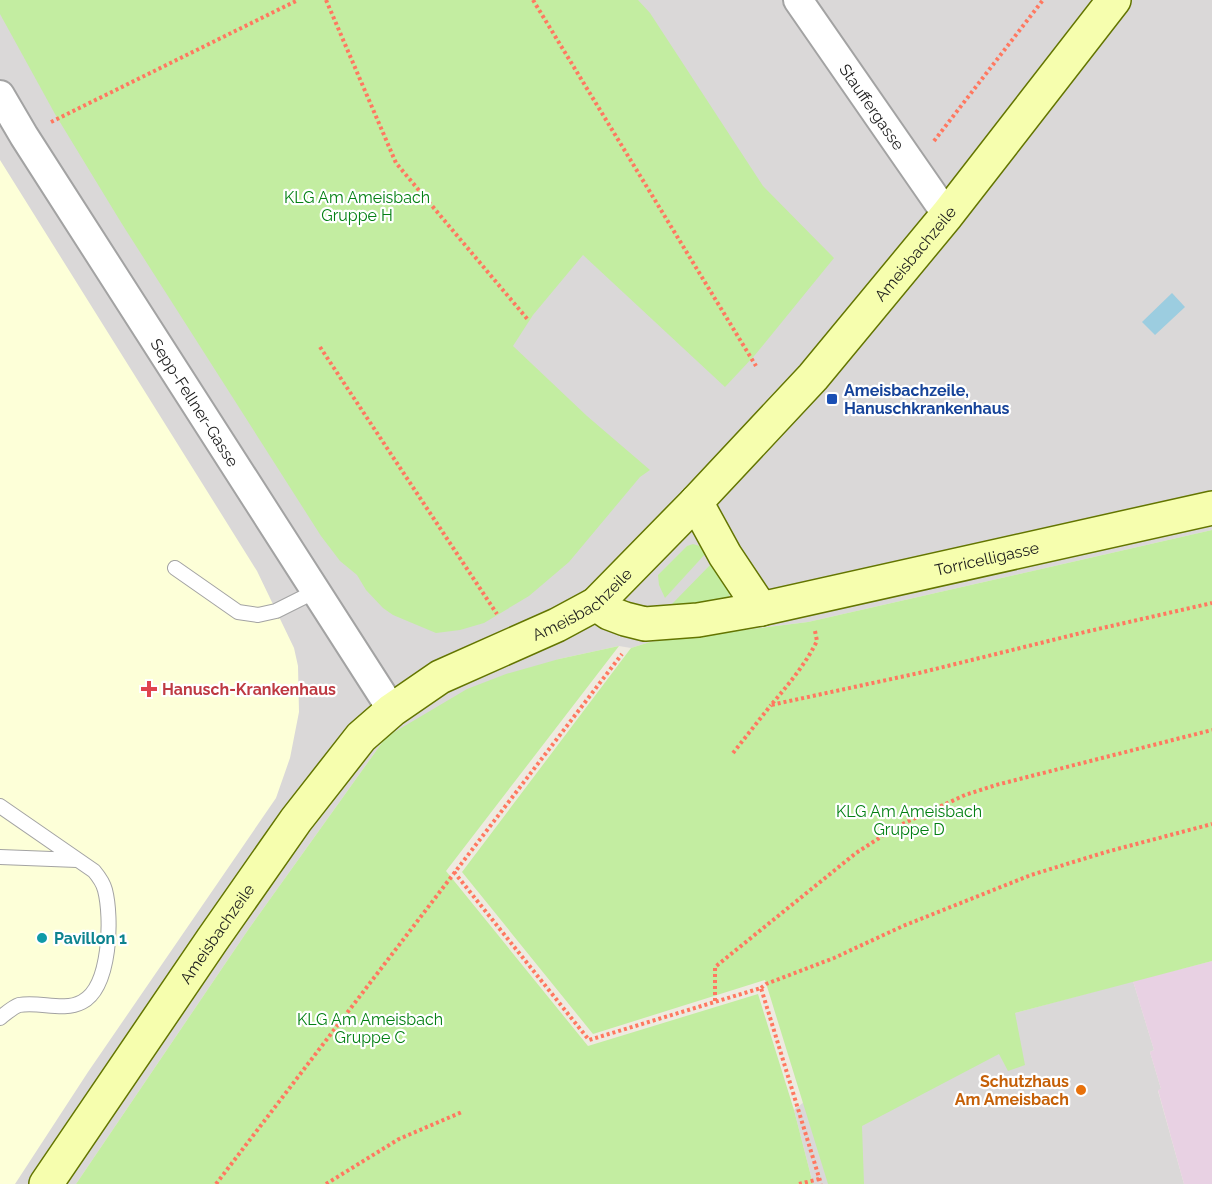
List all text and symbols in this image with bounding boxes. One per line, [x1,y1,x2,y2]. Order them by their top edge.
street label: Stauffergasse [835,60,908,154]
park label: KLG Am Ameisbach Gruppe H [284,188,430,225]
street label: Ameisbachzeile [871,203,960,305]
street label: Sepp-Fellner-Gasse [146,335,242,470]
place label: Ameisbachzeile, Hanuschkrankenhaus [844,381,1010,418]
marker: Ameisbachzeile, Hanuschkrankenhaus [825,392,839,406]
street label: Torricelligasse [933,538,1041,580]
street label: Ameisbachzeile [530,564,636,645]
marker: Hanusch-Krankenhaus [140,680,158,698]
place label: Hanusch-Krankenhaus [162,680,336,699]
park label: KLG Am Ameisbach Gruppe D [836,802,982,839]
street label: Ameisbachzeile [176,880,258,988]
place label: Pavillon 1 [54,929,127,948]
marker: Pavillon 1 [35,931,49,945]
park label: KLG Am Ameisbach Gruppe C [297,1010,443,1047]
place label: Schutzhaus Am Ameisbach [955,1072,1069,1109]
marker: Schutzhaus Am Ameisbach [1074,1083,1088,1097]

